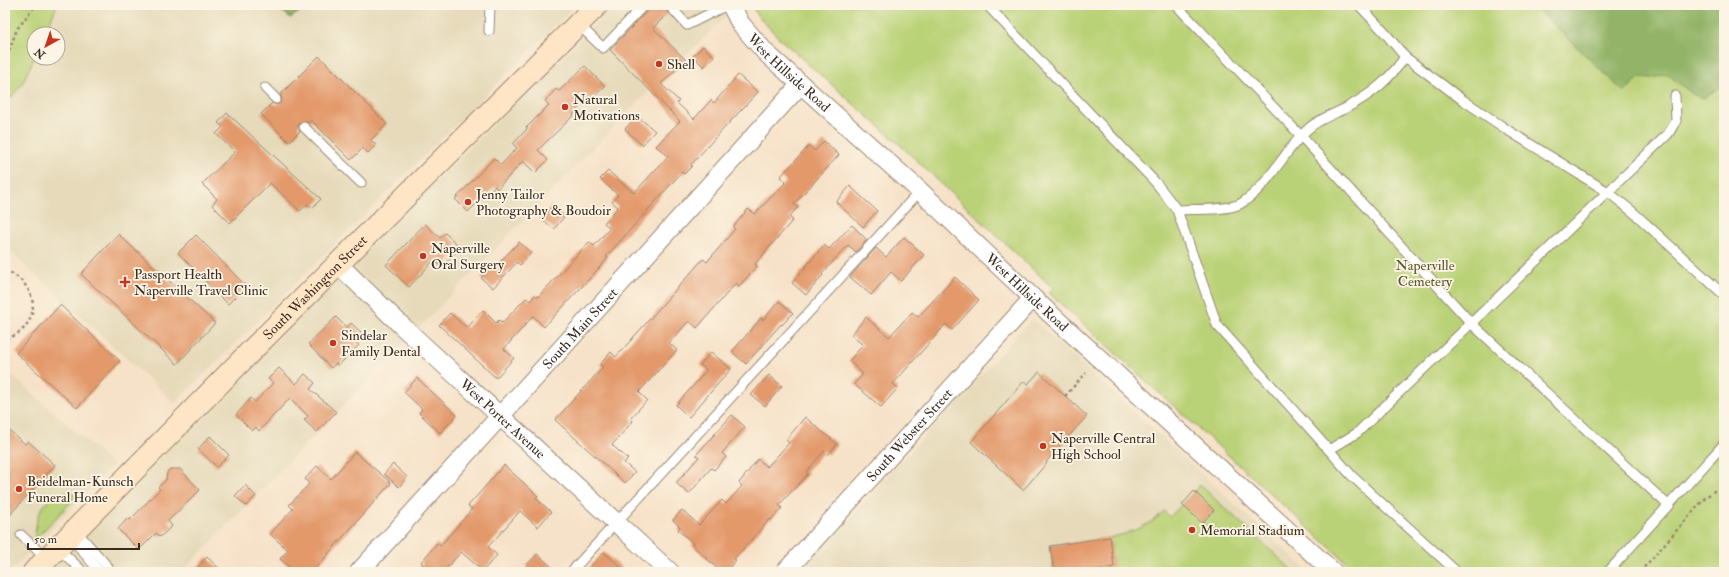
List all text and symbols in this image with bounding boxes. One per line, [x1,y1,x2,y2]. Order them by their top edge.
north arrow [26,26,66,66]
street label: West Hillside Road [743,29,834,116]
text: N [31,44,49,62]
place label: Shell [667,56,696,73]
marker: Shell [654,59,664,69]
place label: Natural Motivations [573,91,640,124]
marker: Natural Motivations [560,102,570,112]
place label: Jenny Tailor Photography & Boudoir [475,186,612,220]
marker: Jenny Tailor Photography & Boudoir [463,197,473,207]
street label: South Washington Street [259,232,371,343]
place label: Naperville Oral Surgery [431,240,505,274]
street label: West Hillside Road [981,249,1072,335]
marker: Naperville Oral Surgery [418,251,428,261]
park label: Naperville Cemetery [1396,257,1455,291]
place label: Passport Health Naperville Travel Clinic [134,266,268,300]
marker: Passport Health Naperville Travel Clinic [119,276,131,288]
street label: South Main Street [539,284,622,373]
place label: Sindelar Family Dental [341,327,421,361]
marker: Sindelar Family Dental [328,338,338,348]
street label: West Porter Avenue [456,375,549,462]
street label: South Webster Street [863,385,956,485]
place label: Naperville Central High School [1051,430,1156,463]
marker: Naperville Central High School [1038,441,1048,451]
place label: Beidelman-Kunsch Funeral Home [27,473,134,506]
marker: Beidelman-Kunsch Funeral Home [14,484,24,494]
place label: Memorial Stadium [1200,522,1305,539]
scale bar [28,525,139,551]
marker: Memorial Stadium [1187,525,1197,535]
text: 50 m [34,532,58,547]

